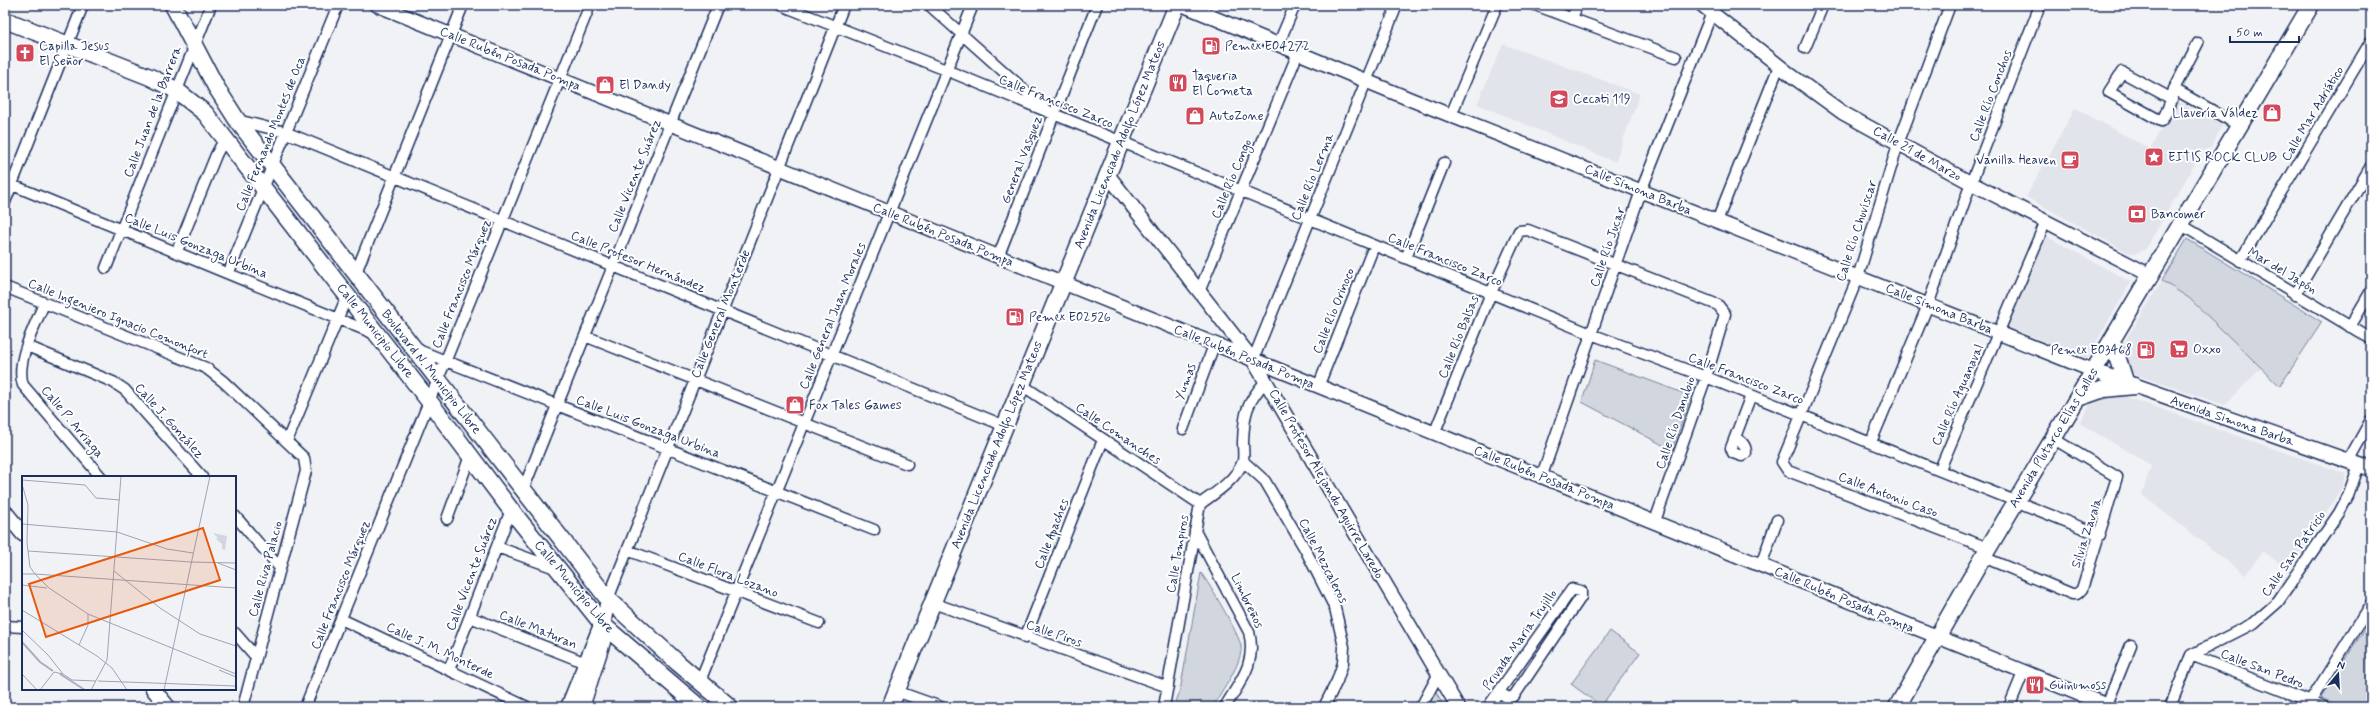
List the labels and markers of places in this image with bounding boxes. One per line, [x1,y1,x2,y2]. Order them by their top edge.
fuel station icon: Pemex E04272 [1200,35,1222,57]
place label: Capilla Jesus El Señor [39,38,110,70]
place label: Pemex E04272 [1225,38,1310,55]
church icon: Capilla Jesus El Señor [14,42,36,64]
place label: Taqueria El Cometa [1192,68,1253,100]
restaurant icon: Taqueria El Cometa [1167,72,1189,94]
shop icon: El Dandy [594,74,616,96]
place label: El Dandy [619,77,671,94]
school or university icon: Cecati 119 [1548,88,1570,110]
place label: Cecati 119 [1573,91,1631,108]
shop icon: Llavería Váldez [2261,102,2283,124]
shop icon: AutoZone [1184,105,1206,127]
place label: Llavería Váldez [2172,105,2258,122]
place label: AutoZone [1209,108,1264,125]
place icon: EITIS ROCK CLUB [2143,146,2165,168]
cafe icon: Vanilla Heaven [2059,149,2081,171]
place label: EITIS ROCK CLUB [2168,149,2277,166]
place label: Vanilla Heaven [1976,152,2056,169]
bank icon: Bancomer [2126,203,2148,225]
place label: Bancomer [2151,206,2206,223]
fuel station icon: Pemex E02526 [1004,306,1026,328]
place label: Pemex E02526 [1029,309,1111,326]
supermarket icon: Oxxo [2168,338,2190,360]
fuel station icon: Pemex E03468 [2135,339,2157,361]
place label: Oxxo [2193,341,2221,358]
place label: Pemex E03468 [2051,342,2132,359]
shop icon: Fox Tales Games [784,394,806,416]
place label: Fox Tales Games [809,397,902,414]
restaurant icon: Güinumoss [2024,674,2046,696]
place label: Güinumoss [2049,677,2107,694]

